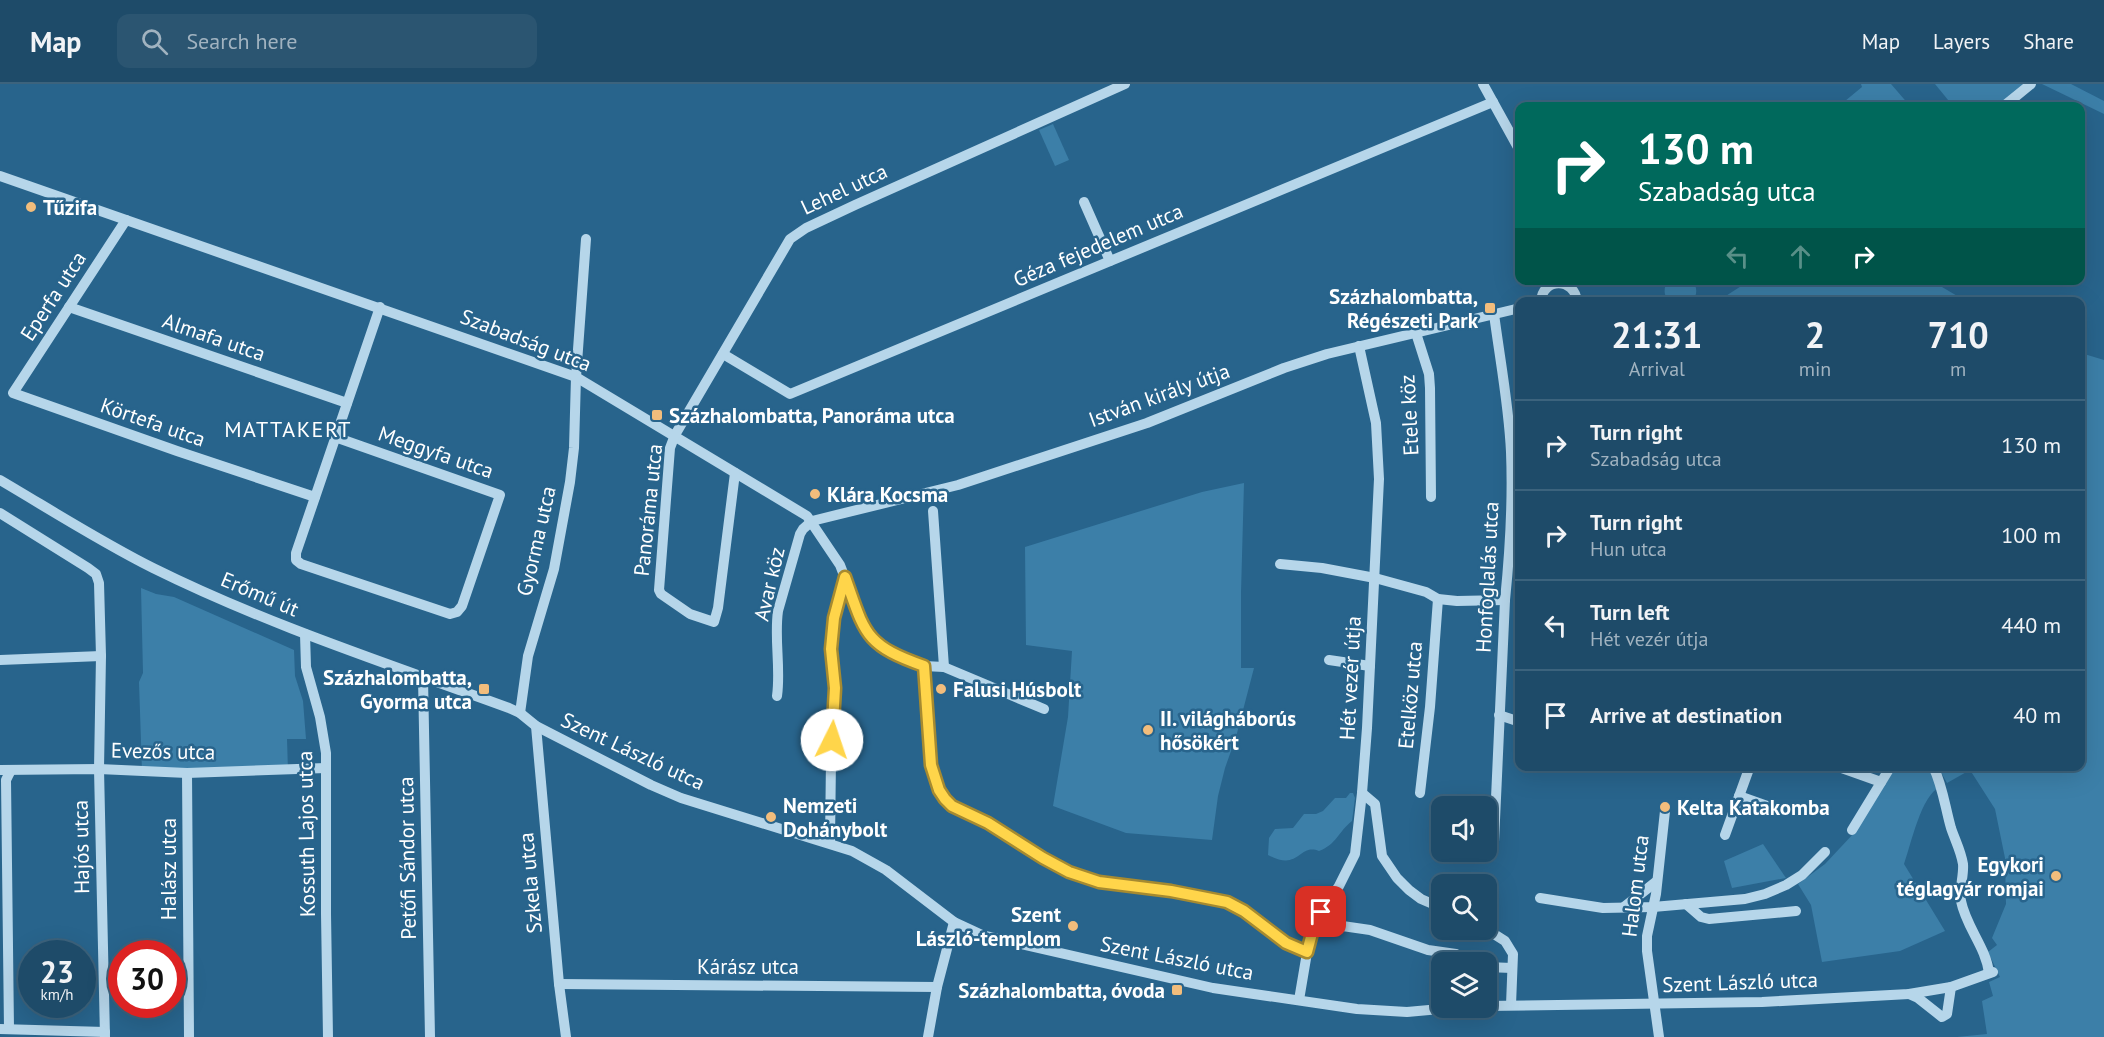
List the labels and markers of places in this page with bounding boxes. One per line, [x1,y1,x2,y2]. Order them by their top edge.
place label: Tűzifa [43,194,97,221]
marker: Tűzifa [24,200,38,214]
place label: Százhalombatta, Régészeti Park [1329,283,1479,334]
marker: Százhalombatta, Régészeti Park [1483,301,1497,315]
place label: Százhalombatta, Panoráma utca [669,402,955,429]
marker: Százhalombatta, Panoráma utca [650,408,664,422]
place label: Klára Kocsma [827,481,948,508]
marker: Klára Kocsma [808,487,822,501]
place label: Százhalombatta, Gyorma utca [323,664,472,715]
place label: Falusi Húsbolt [953,676,1082,703]
marker: Százhalombatta, Gyorma utca [477,682,491,696]
marker: Falusi Húsbolt [934,682,948,696]
place label: II. világháborús hősökért [1160,705,1296,756]
marker: II. világháborús hősökért [1141,723,1155,737]
place label: Nemzeti Dohánybolt [783,792,888,843]
place label: Kelta Katakomba [1677,794,1830,821]
marker: Kelta Katakomba [1658,800,1672,814]
marker: Nemzeti Dohánybolt [764,810,778,824]
place label: Egykori téglagyár romjai [1897,851,2044,902]
marker: Egykori téglagyár romjai [2049,869,2063,883]
pin [1295,886,1346,937]
place label: Szent László-templom [916,901,1062,952]
marker: Szent László-templom [1066,919,1080,933]
place label: Százhalombatta, óvoda [958,977,1165,1004]
marker: Százhalombatta, óvoda [1170,983,1184,997]

